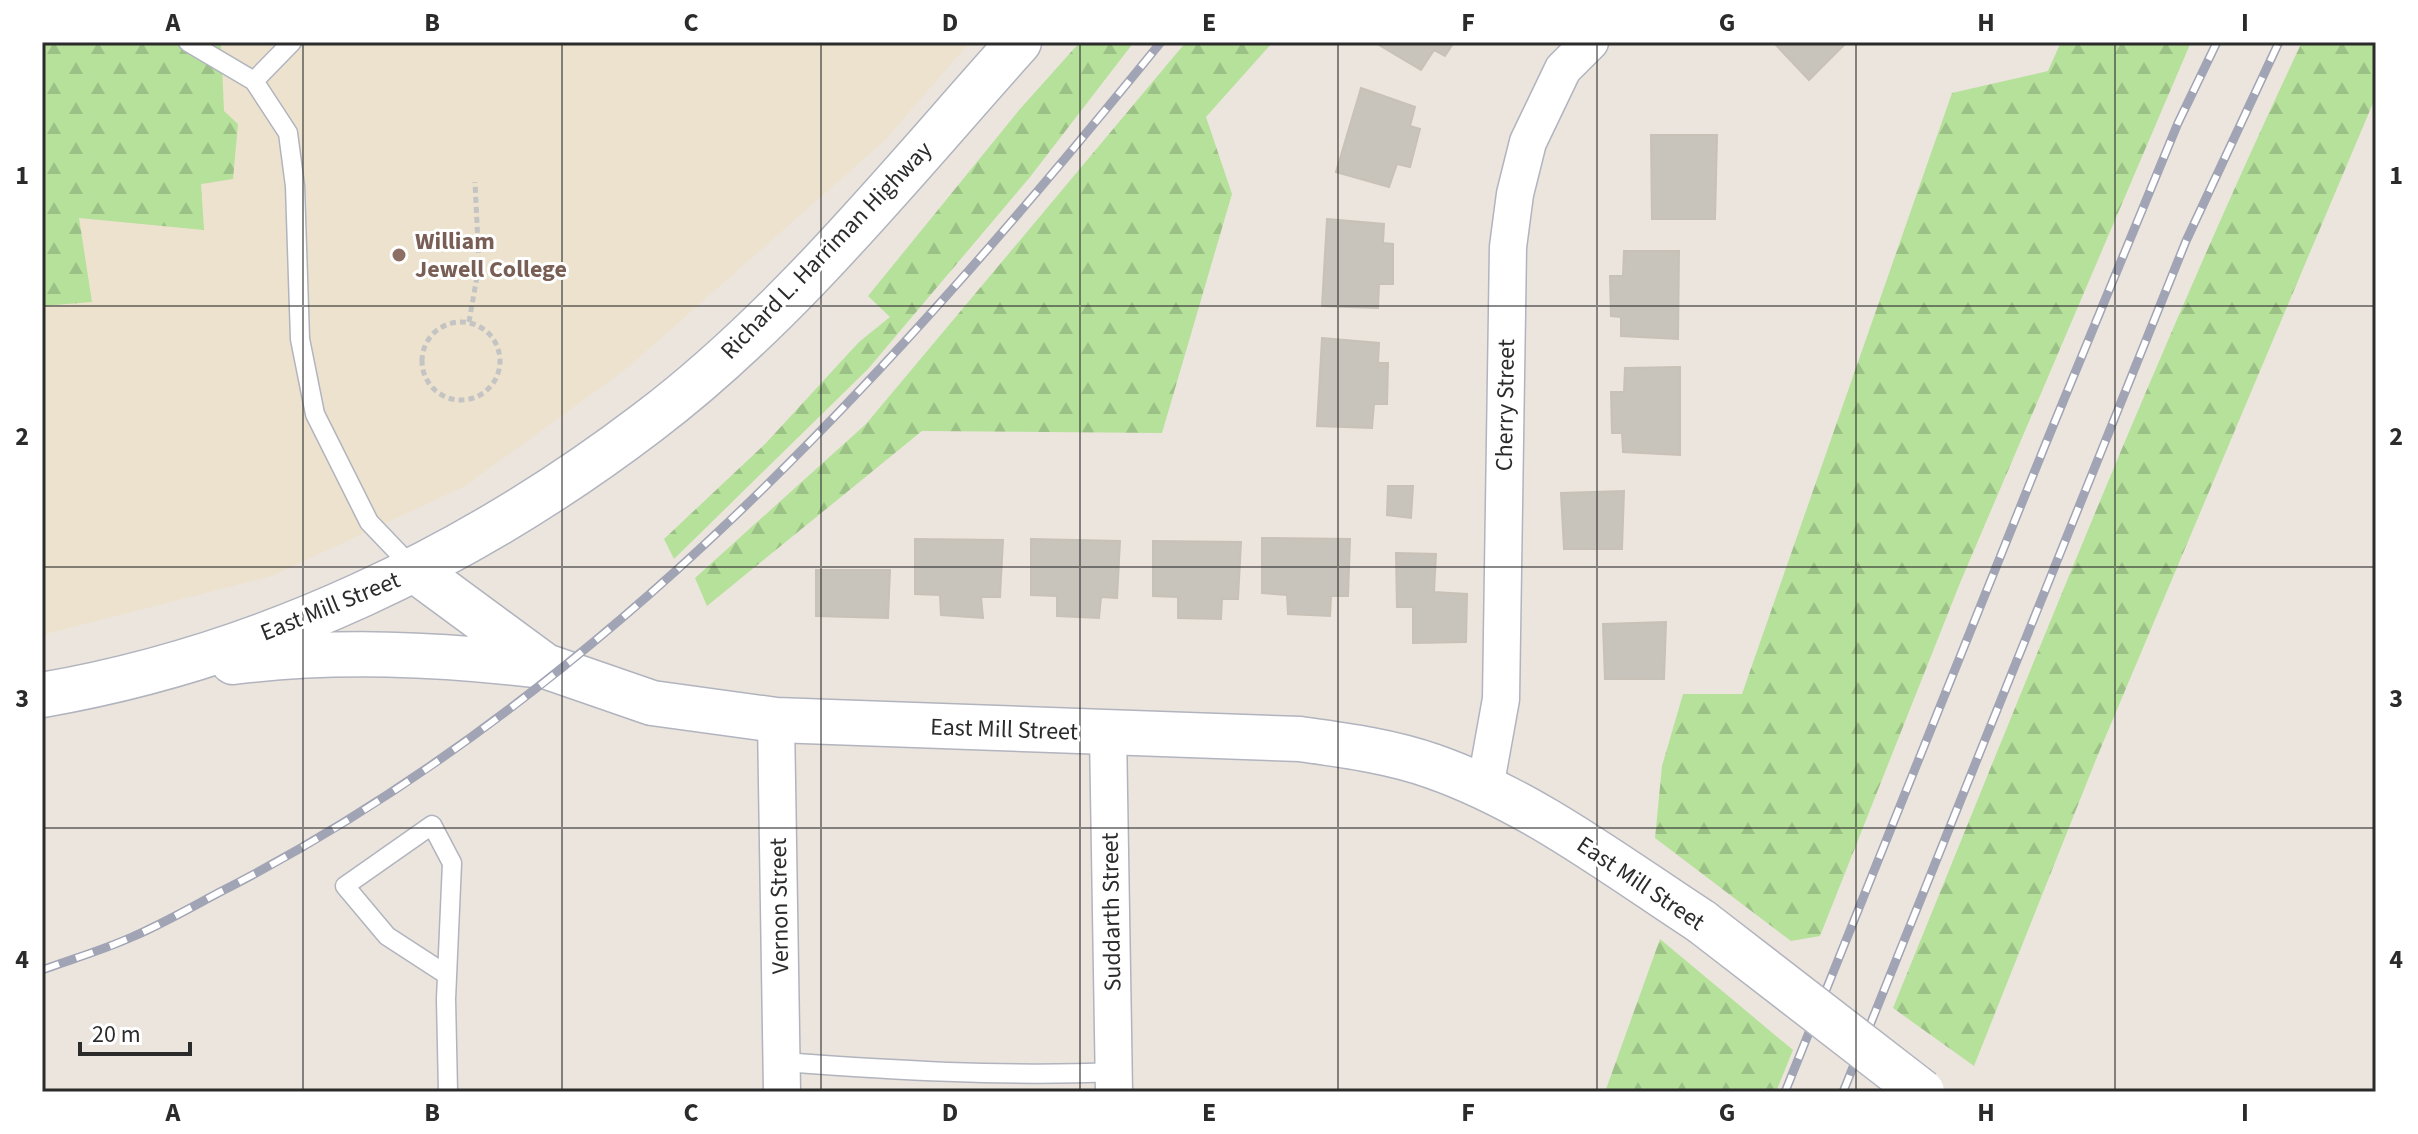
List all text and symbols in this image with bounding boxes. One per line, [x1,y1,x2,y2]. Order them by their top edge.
text: A [165,4,182,41]
text: B [424,4,440,41]
text: C [683,4,699,41]
text: D [942,4,958,41]
text: E [1202,4,1216,41]
text: F [1461,4,1475,41]
text: G [1719,4,1735,41]
text: H [1977,4,1995,41]
text: I [2241,4,2249,41]
street label: Richard L. Harriman Highway [713,133,940,367]
text: 1 [15,157,29,194]
text: 1 [2389,157,2403,194]
place label: William Jewell College [415,224,567,287]
marker: William Jewell College [390,246,408,264]
street label: Cherry Street [1487,339,1524,471]
text: 2 [15,418,29,455]
text: 2 [2389,418,2403,455]
street label: East Mill Street [255,563,405,650]
text: 3 [15,680,29,717]
text: 3 [2389,680,2403,717]
street label: East Mill Street [930,709,1078,750]
street label: East Mill Street [1570,828,1712,939]
street label: Suddarth Street [1093,832,1130,992]
street label: Vernon Street [761,837,798,975]
text: 4 [15,941,29,978]
text: 4 [2389,941,2403,978]
scale bar [80,1006,190,1056]
text: 20 m [92,1017,141,1052]
text: A [165,1094,182,1131]
text: B [424,1094,440,1131]
text: C [683,1094,699,1131]
text: D [942,1094,958,1131]
text: E [1202,1094,1216,1131]
text: F [1461,1094,1475,1131]
text: G [1719,1094,1735,1131]
text: H [1977,1094,1995,1131]
text: I [2241,1094,2249,1131]

